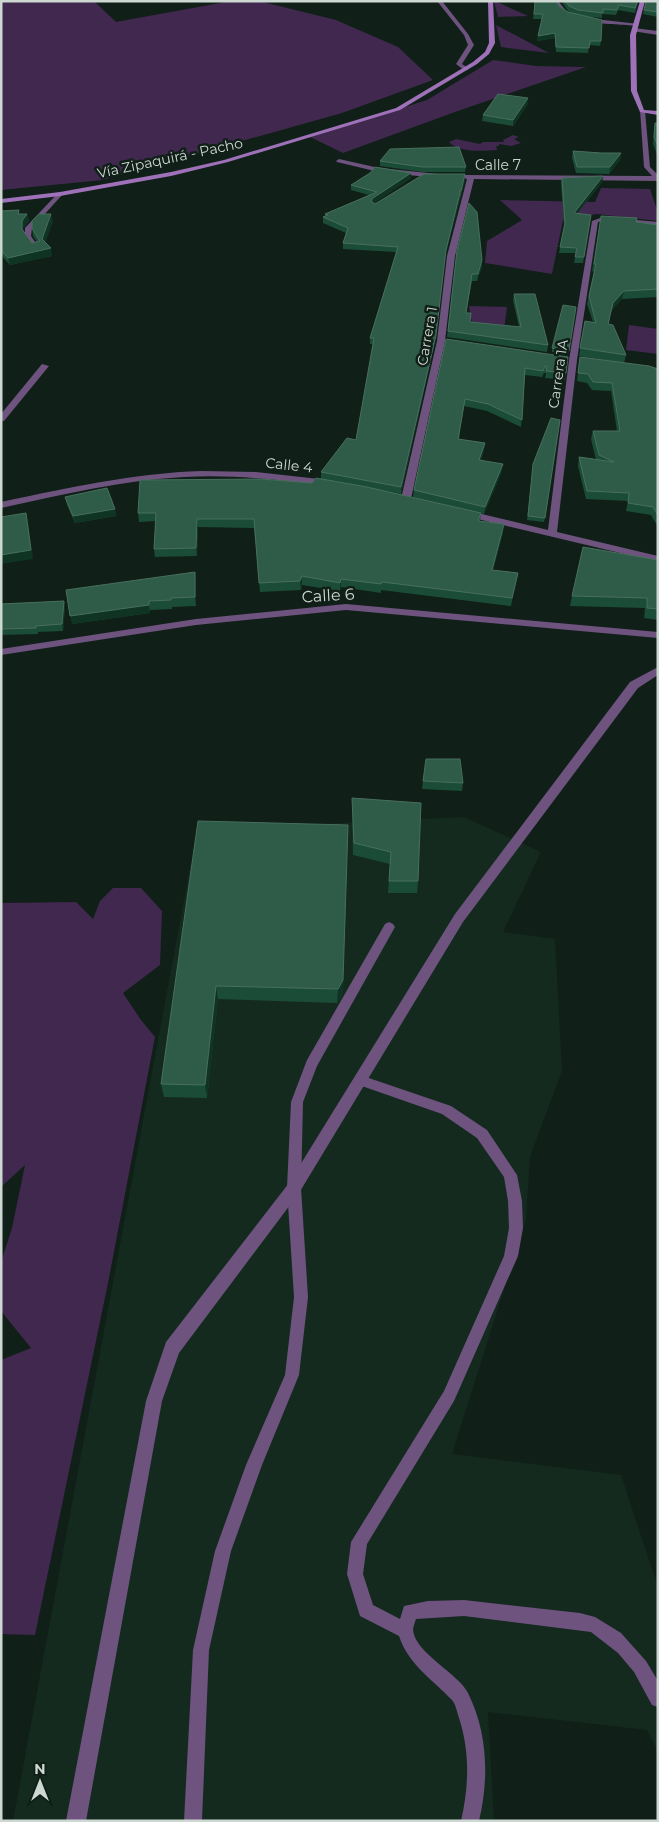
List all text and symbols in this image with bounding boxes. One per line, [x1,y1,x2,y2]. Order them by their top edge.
street label: Vía Zipaquirá - Pacho [95,134,245,182]
street label: Calle 7 [475,156,521,174]
street label: Carrera 1 [413,305,441,367]
street label: Carrera 1A [544,337,572,410]
street label: Calle 4 [265,454,314,476]
street label: Calle 6 [301,585,355,606]
north arrow [15,1757,65,1807]
text: N [34,1760,46,1778]

